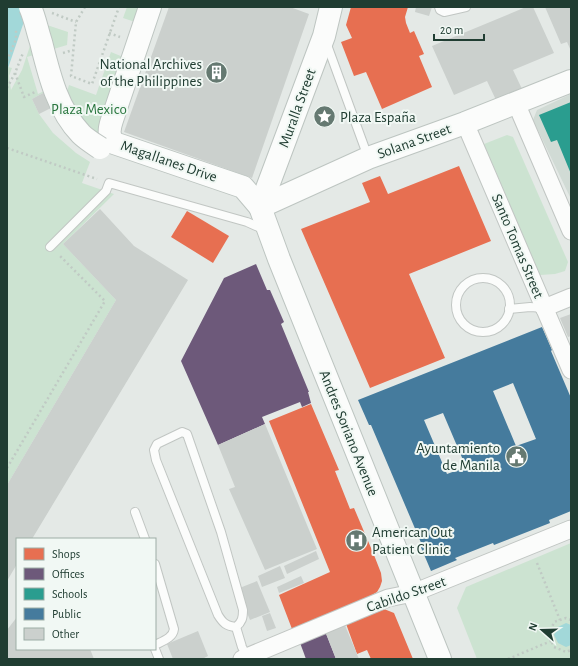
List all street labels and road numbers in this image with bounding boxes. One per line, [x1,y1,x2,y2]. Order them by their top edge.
street label: Muralla Street [276,67,319,150]
street label: Solana Street [375,121,453,162]
street label: Magallanes Drive [119,138,219,185]
street label: Santo Tomas Street [489,192,546,301]
street label: Andres Soriano Avenue [316,368,381,498]
street label: Cabildo Street [365,574,448,615]

